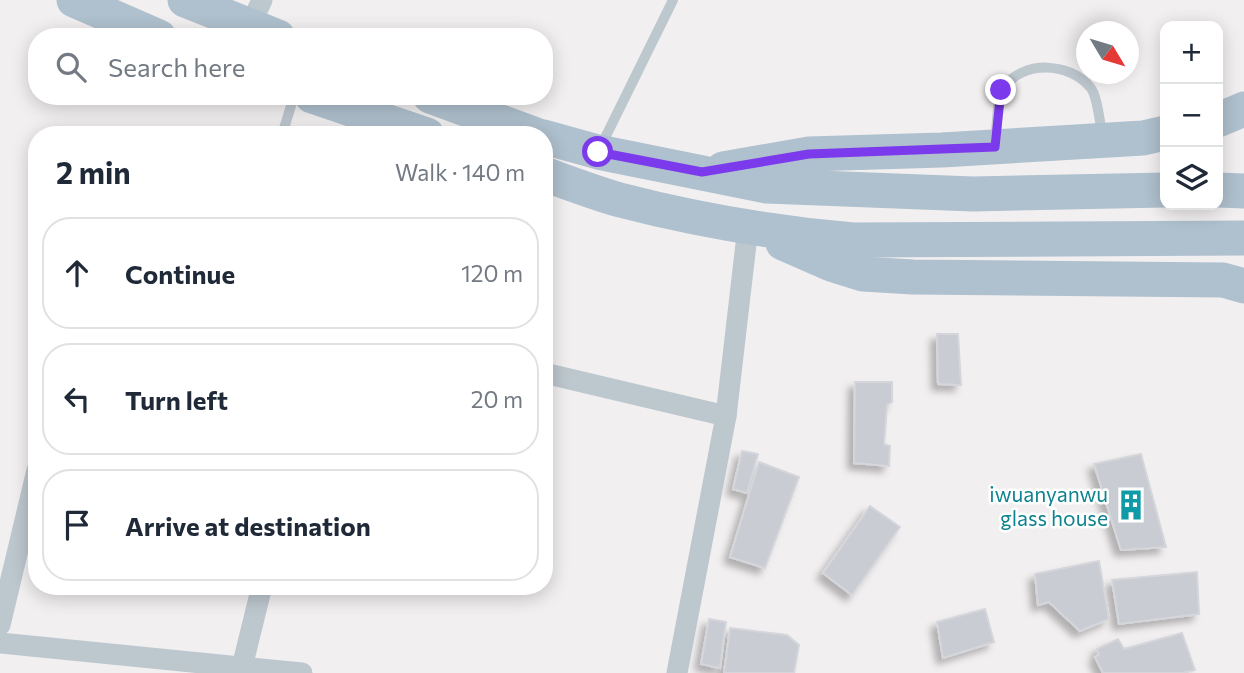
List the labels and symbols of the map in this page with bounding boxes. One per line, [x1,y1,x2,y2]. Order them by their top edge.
north arrow [1076,21,1139,84]
route end [985,74,1016,105]
route start [582,136,613,167]
place label: iwuanyanwu glass house [989,481,1108,530]
building icon: iwuanyanwu glass house [1114,488,1148,522]

